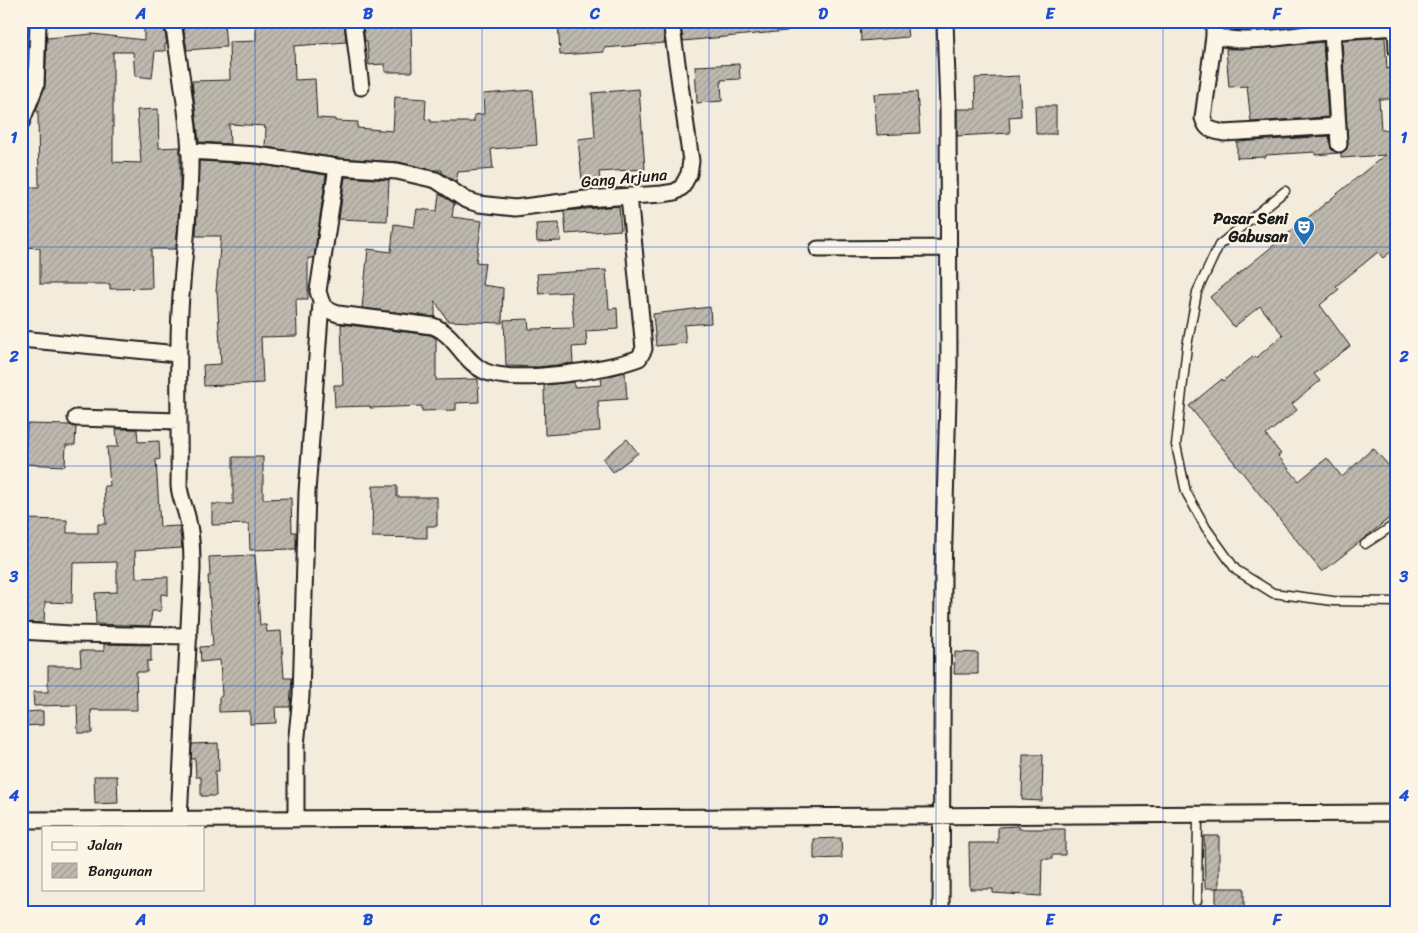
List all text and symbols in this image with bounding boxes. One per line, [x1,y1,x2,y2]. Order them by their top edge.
text: A [135,0,146,28]
text: B [363,0,374,28]
text: C [589,0,601,28]
text: D [818,0,828,28]
text: E [1046,0,1056,28]
text: F [1272,0,1283,28]
text: 1 [11,123,18,152]
text: 1 [1401,123,1408,152]
street label: Gang Arjuna [580,160,669,196]
place label: Pasar Seni Gabusan [1213,204,1290,251]
theatre icon: Pasar Seni Gabusan [1292,215,1316,246]
text: 2 [8,342,19,371]
text: 2 [1398,342,1409,371]
text: 3 [9,562,19,591]
text: 3 [1399,562,1409,591]
text: 4 [8,781,19,810]
text: 4 [1398,781,1409,810]
legend [42,826,205,890]
text: Jalan [87,832,122,858]
text: Bangunan [88,858,152,884]
text: A [135,905,146,933]
text: B [363,905,374,933]
text: C [589,905,601,933]
text: D [818,905,828,933]
text: E [1046,905,1056,933]
text: F [1272,905,1283,933]

